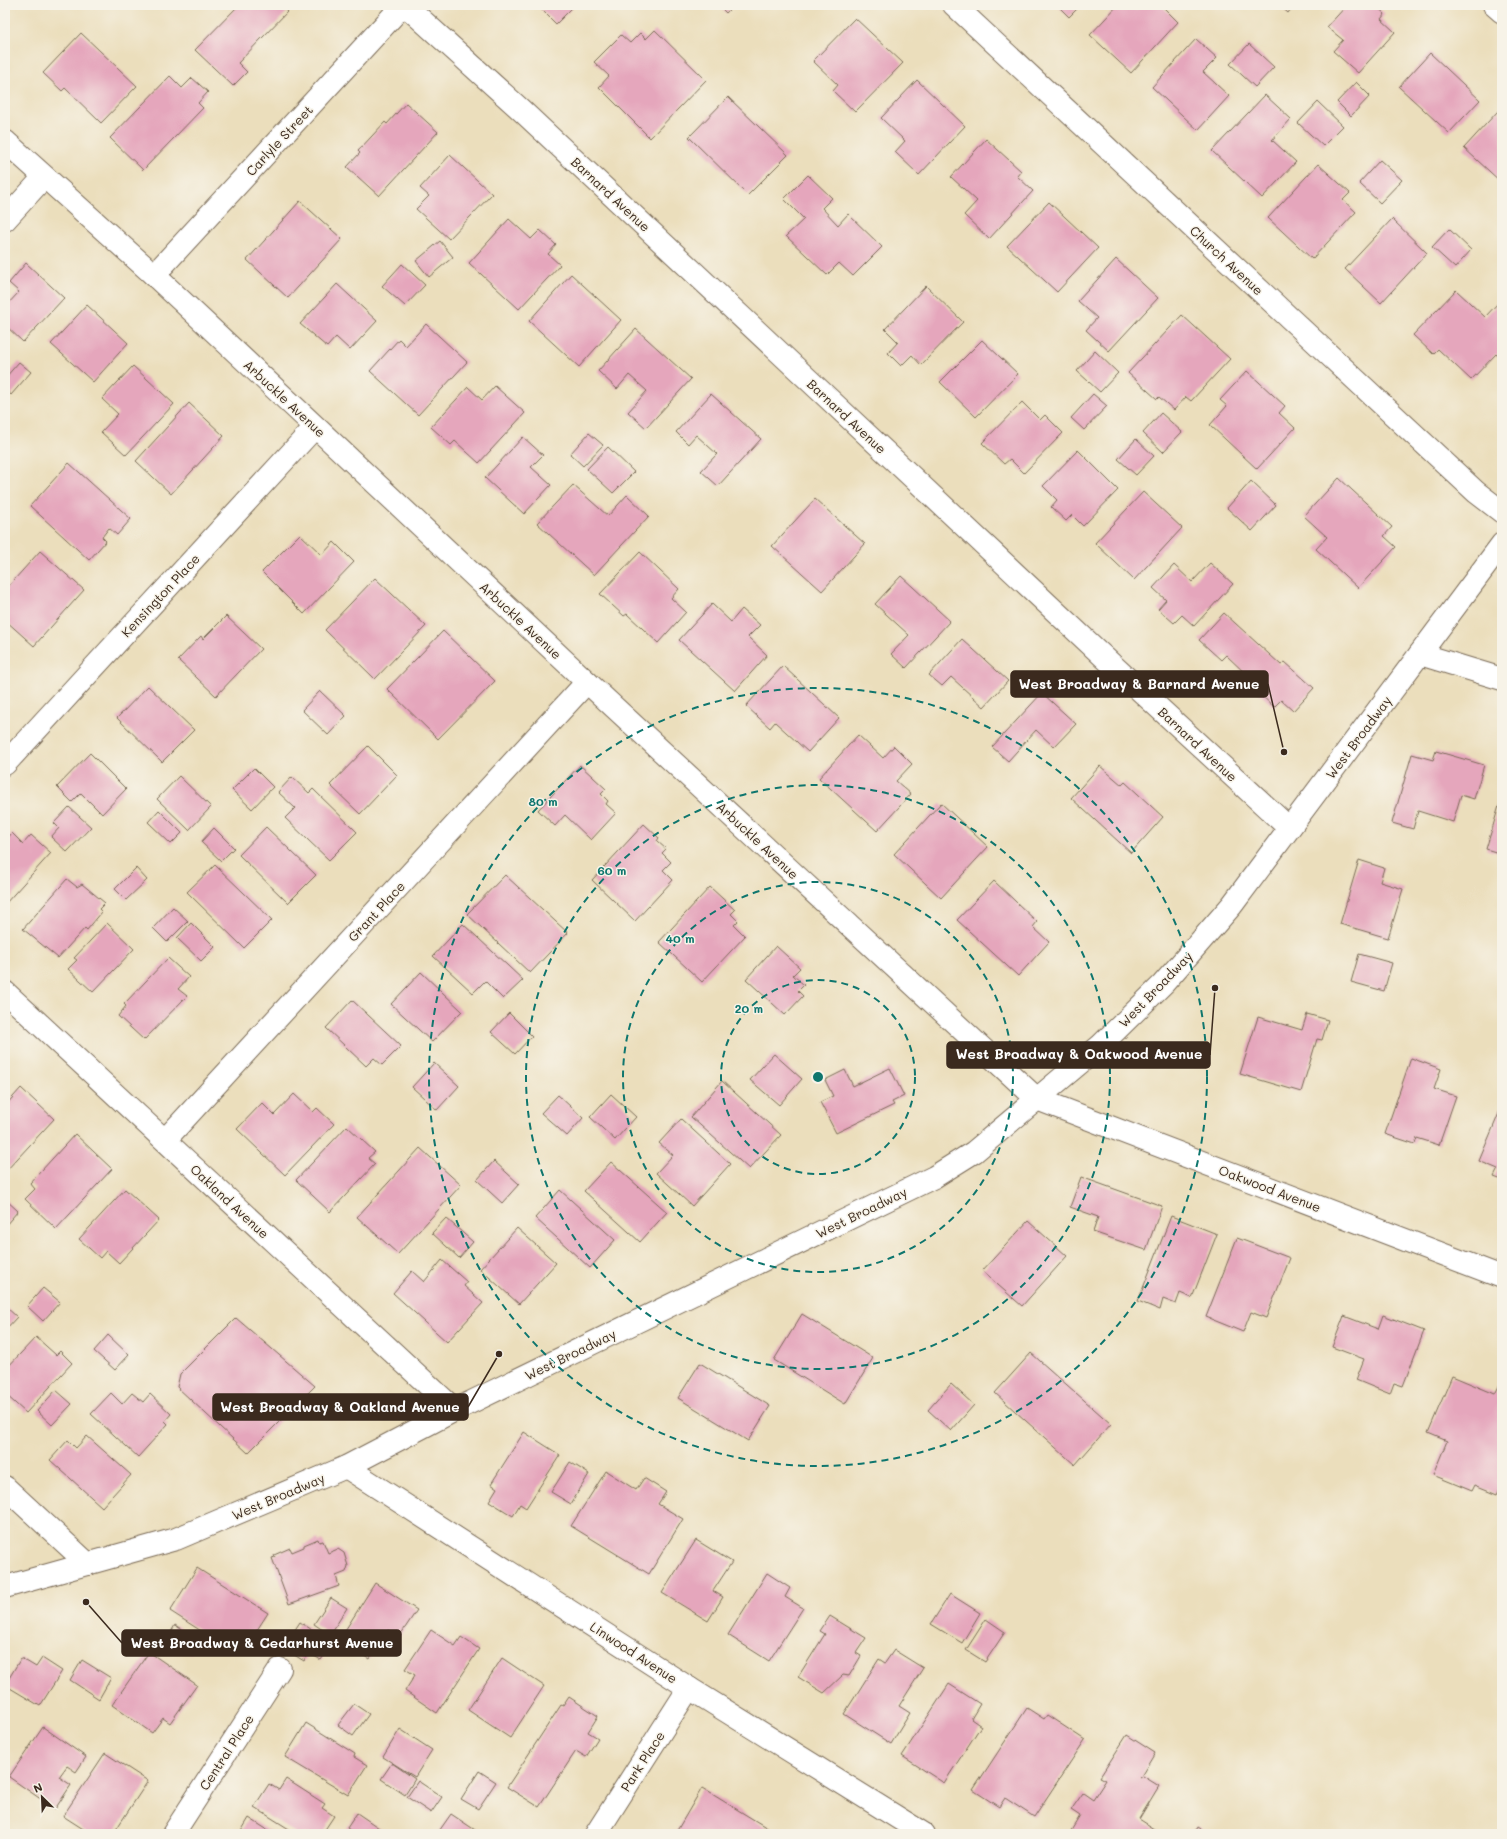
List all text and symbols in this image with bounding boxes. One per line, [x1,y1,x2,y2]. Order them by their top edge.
street label: Carlyle Street [242,101,316,179]
street label: Barnard Avenue [568,153,654,235]
street label: Church Avenue [1187,222,1267,298]
street label: Arbuckle Avenue [240,356,330,440]
street label: Barnard Avenue [804,375,890,457]
street label: Kensington Place [117,550,203,640]
street label: Arbuckle Avenue [476,578,566,662]
callout: West Broadway & Barnard Avenue [1011,671,1268,697]
text: West Broadway & Barnard Avenue [1019,674,1259,693]
street label: West Broadway [1321,692,1395,782]
street label: Barnard Avenue [1155,703,1241,785]
text: 80 m [528,793,558,809]
street label: Arbuckle Avenue [713,798,803,882]
text: 60 m [598,862,626,878]
street label: Grant Place [344,877,408,945]
text: 40 m [665,930,695,946]
street label: West Broadway [1114,947,1196,1031]
text: 20 m [735,1000,763,1016]
callout: West Broadway & Oakwood Avenue [947,1042,1210,1068]
text: West Broadway & Oakwood Avenue [956,1044,1202,1063]
centre of rings [811,1070,825,1084]
street label: Oakland Avenue [187,1160,273,1242]
street label: Oakwood Avenue [1216,1161,1324,1215]
street label: West Broadway [813,1183,910,1241]
street label: West Broadway [522,1325,619,1383]
callout: West Broadway & Oakland Avenue [213,1394,468,1420]
text: West Broadway & Oakland Avenue [220,1397,460,1416]
street label: West Broadway [229,1469,327,1523]
street label: Linwood Avenue [587,1617,681,1687]
callout: West Broadway & Cedarhurst Avenue [122,1630,401,1656]
text: West Broadway & Cedarhurst Avenue [131,1633,393,1652]
street label: Central Place [195,1711,257,1793]
street label: Park Place [616,1728,668,1794]
north arrow [22,1777,62,1817]
text: N [31,1779,45,1796]

